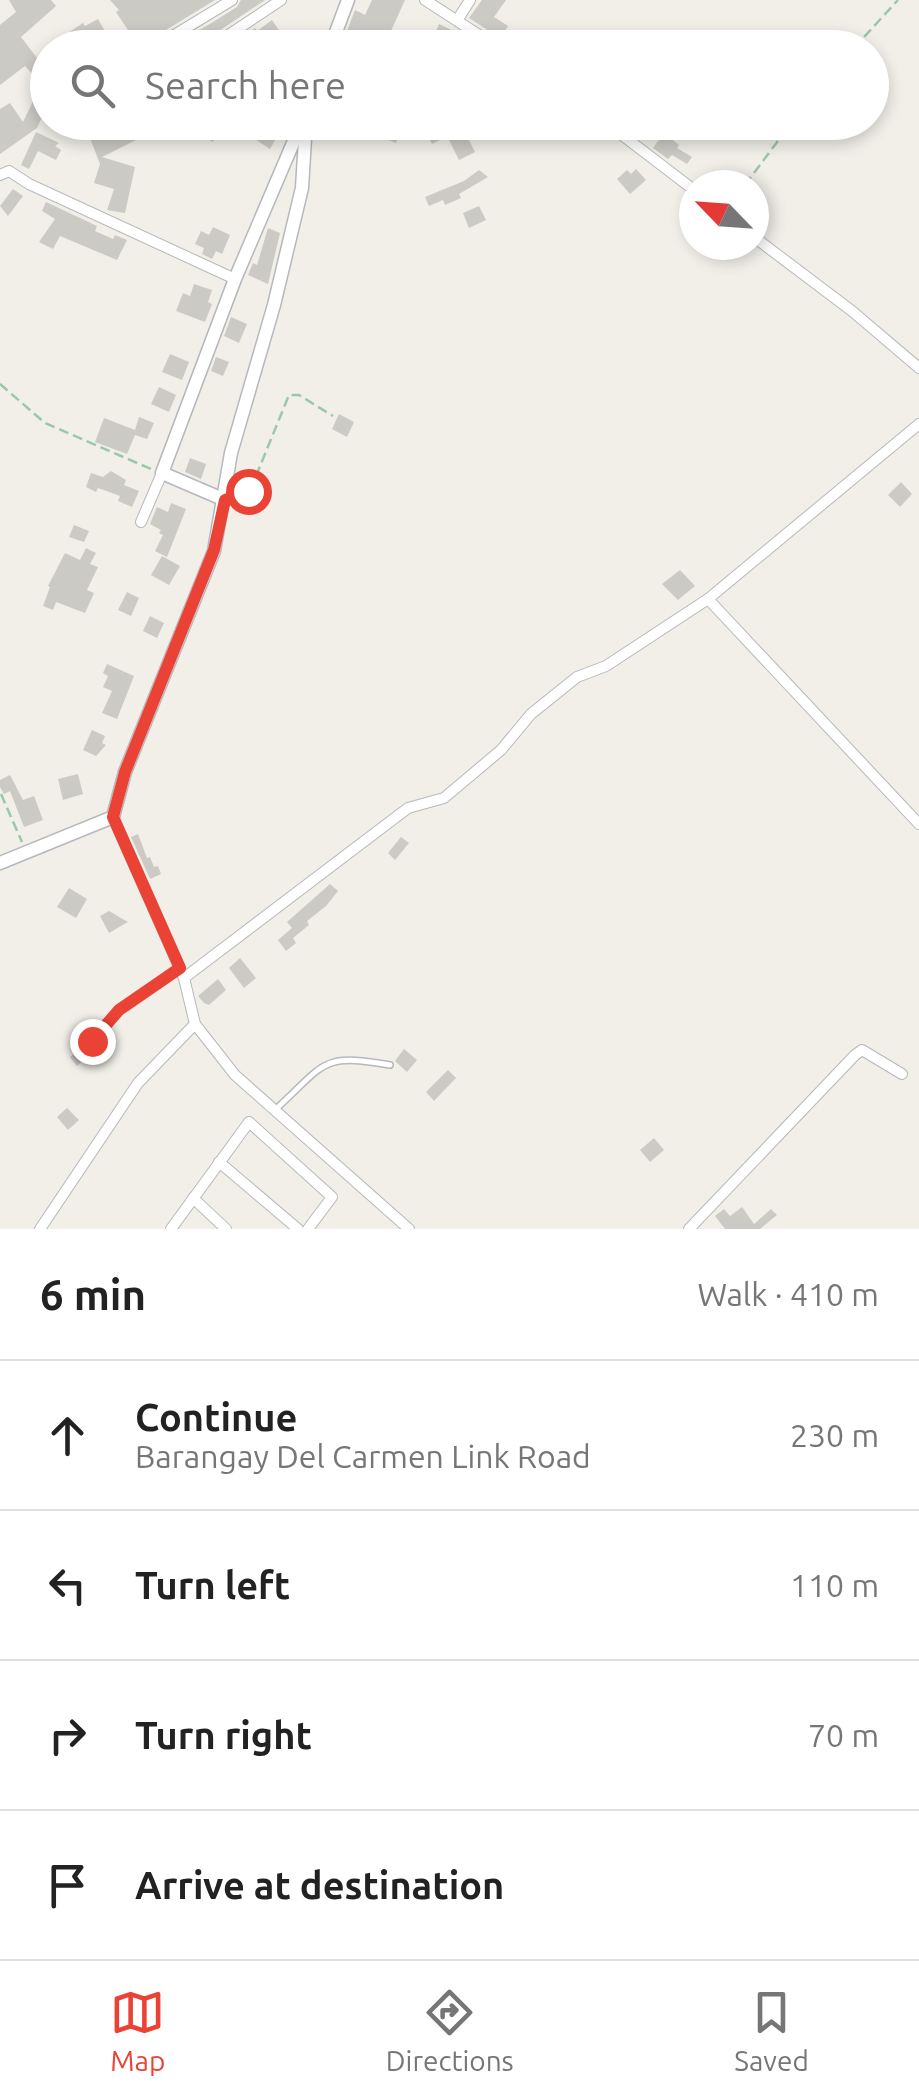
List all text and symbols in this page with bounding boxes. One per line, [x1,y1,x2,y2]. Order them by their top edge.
search box [30,30,889,140]
icon: search [65,58,120,113]
text: Search here [145,64,346,106]
north arrow [679,170,769,260]
route start [226,469,272,515]
route end [70,1019,116,1065]
text: 6 min [40,1271,146,1318]
text: Walk · 410 m [697,1276,879,1312]
text: Continue [135,1396,297,1438]
icon: ahead [40,1408,95,1463]
text: 230 m [790,1417,879,1453]
text: Barangay Del Carmen Link Road [135,1438,591,1474]
icon: left [40,1558,95,1613]
text: Turn left [135,1564,290,1606]
text: 110 m [790,1567,879,1603]
icon: right [40,1708,95,1763]
text: Turn right [135,1714,312,1756]
text: 70 m [808,1717,879,1753]
icon: arrive [40,1858,95,1913]
text: Arrive at destination [135,1864,504,1906]
tab: Map [110,1985,165,2076]
tab: Directions [386,1985,514,2076]
tab: Saved [734,1985,809,2076]

